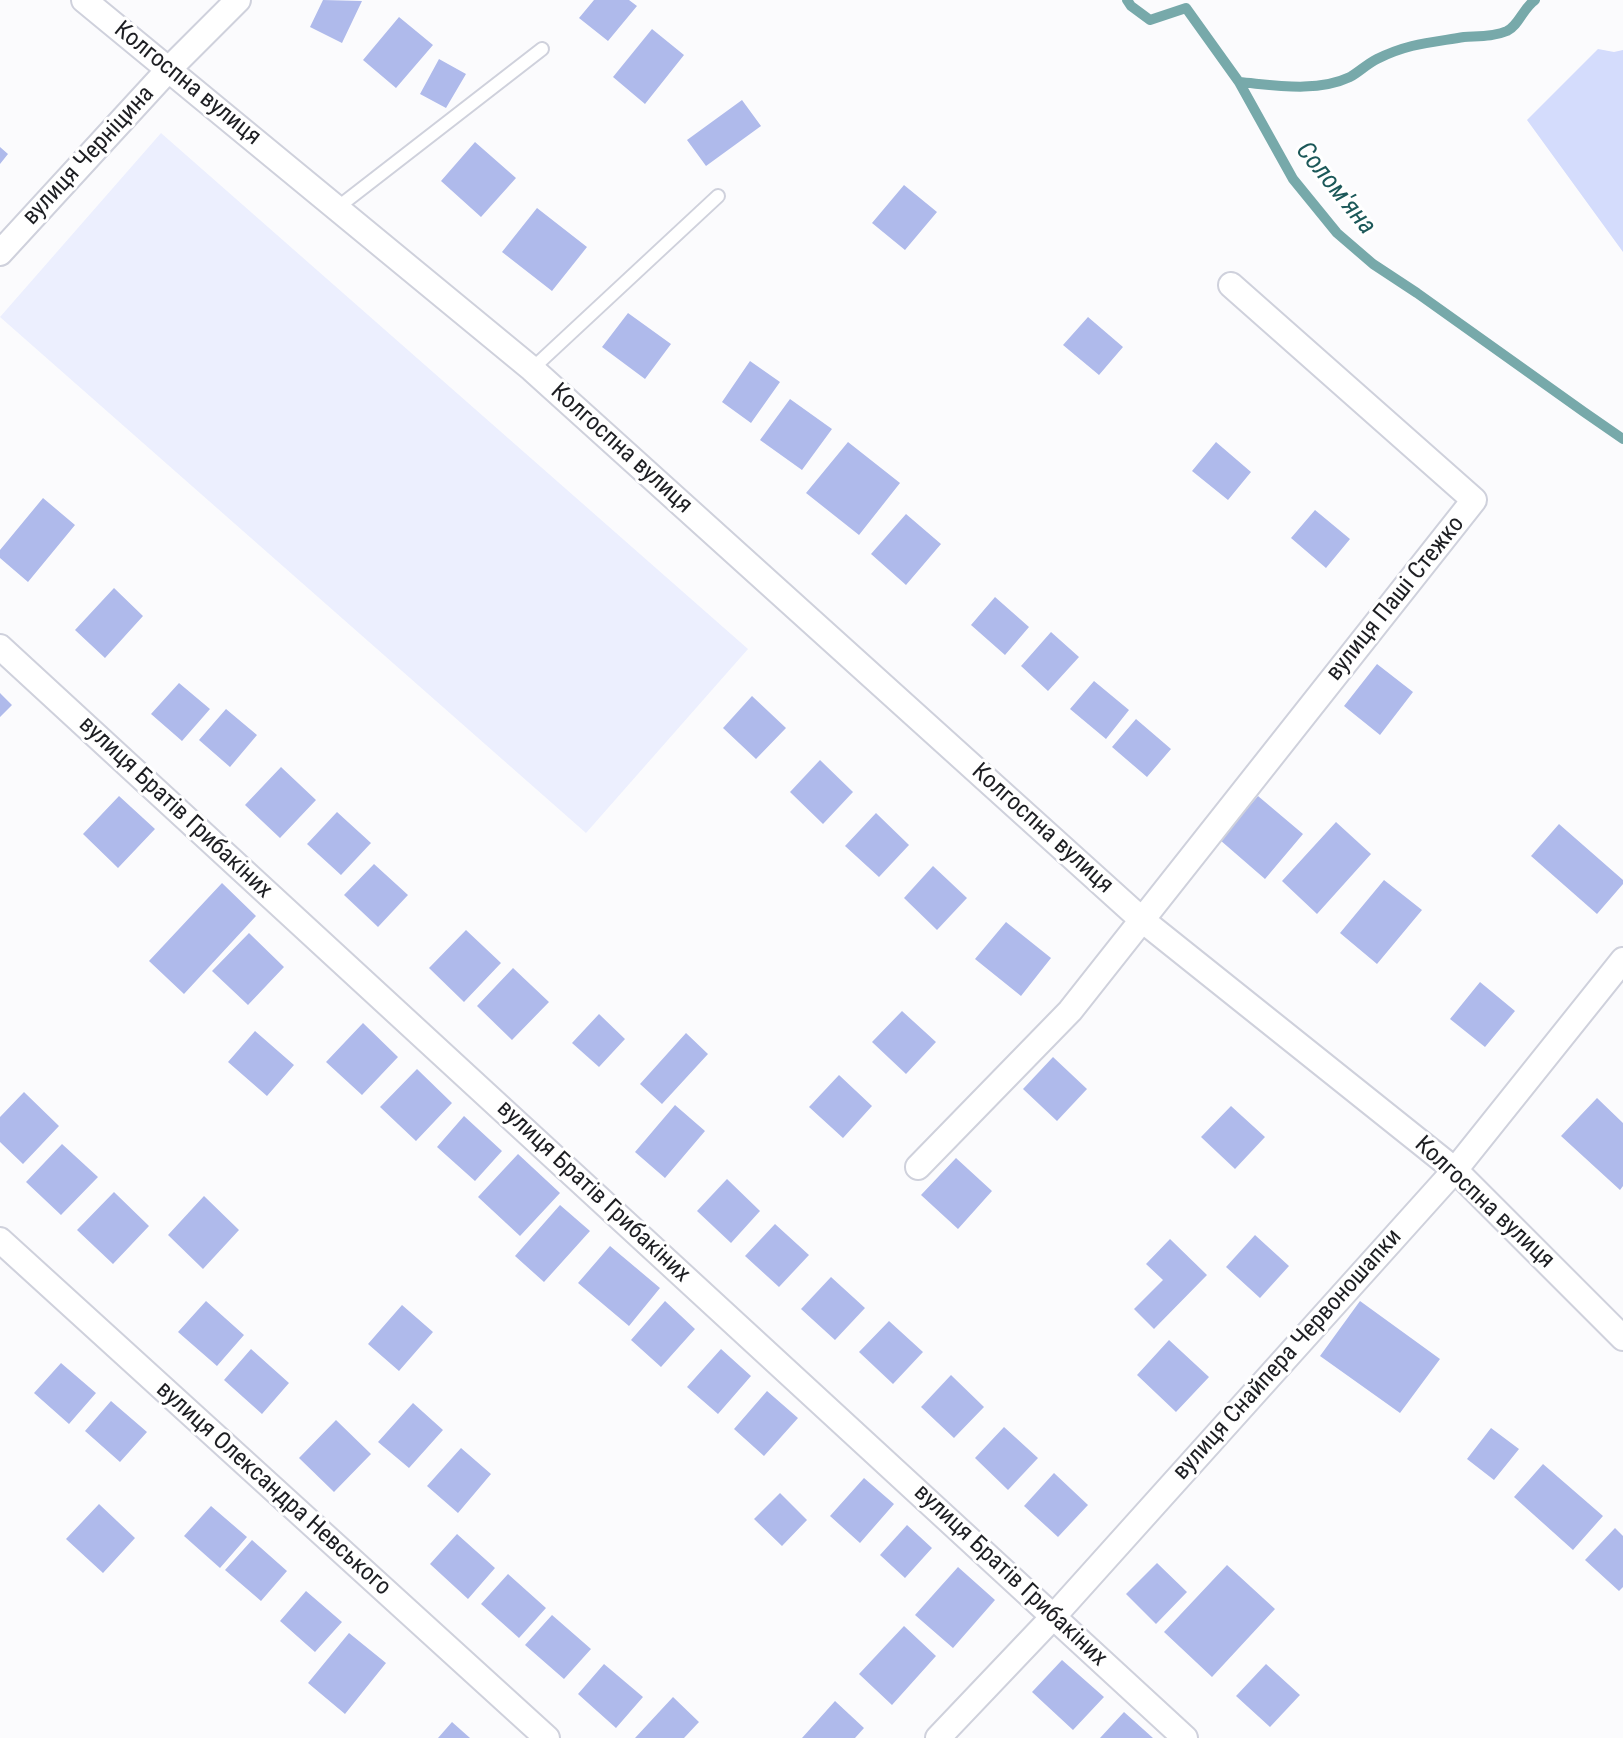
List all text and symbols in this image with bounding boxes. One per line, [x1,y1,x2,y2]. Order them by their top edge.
street label: Колгоспна вулиця [108,16,266,152]
street label: вулиця Черніцина [17,81,161,231]
water label: Солом'яна [1288,136,1382,242]
street label: Колгоспна вулиця [544,378,698,520]
street label: вулиця Паші Стежко [1321,511,1471,687]
street label: вулиця Братів Грибакіних [72,711,278,905]
street label: Колгоспна вулиця [965,758,1119,900]
street label: вулиця Братів Грибакіних [490,1095,696,1289]
street label: Колгоспна вулиця [1408,1131,1560,1275]
street label: вулиця Снайпера Червоношапки [1168,1224,1408,1486]
street label: вулиця Олександра Невського [150,1376,396,1602]
street label: вулиця Братів Грибакіних [907,1479,1113,1673]

